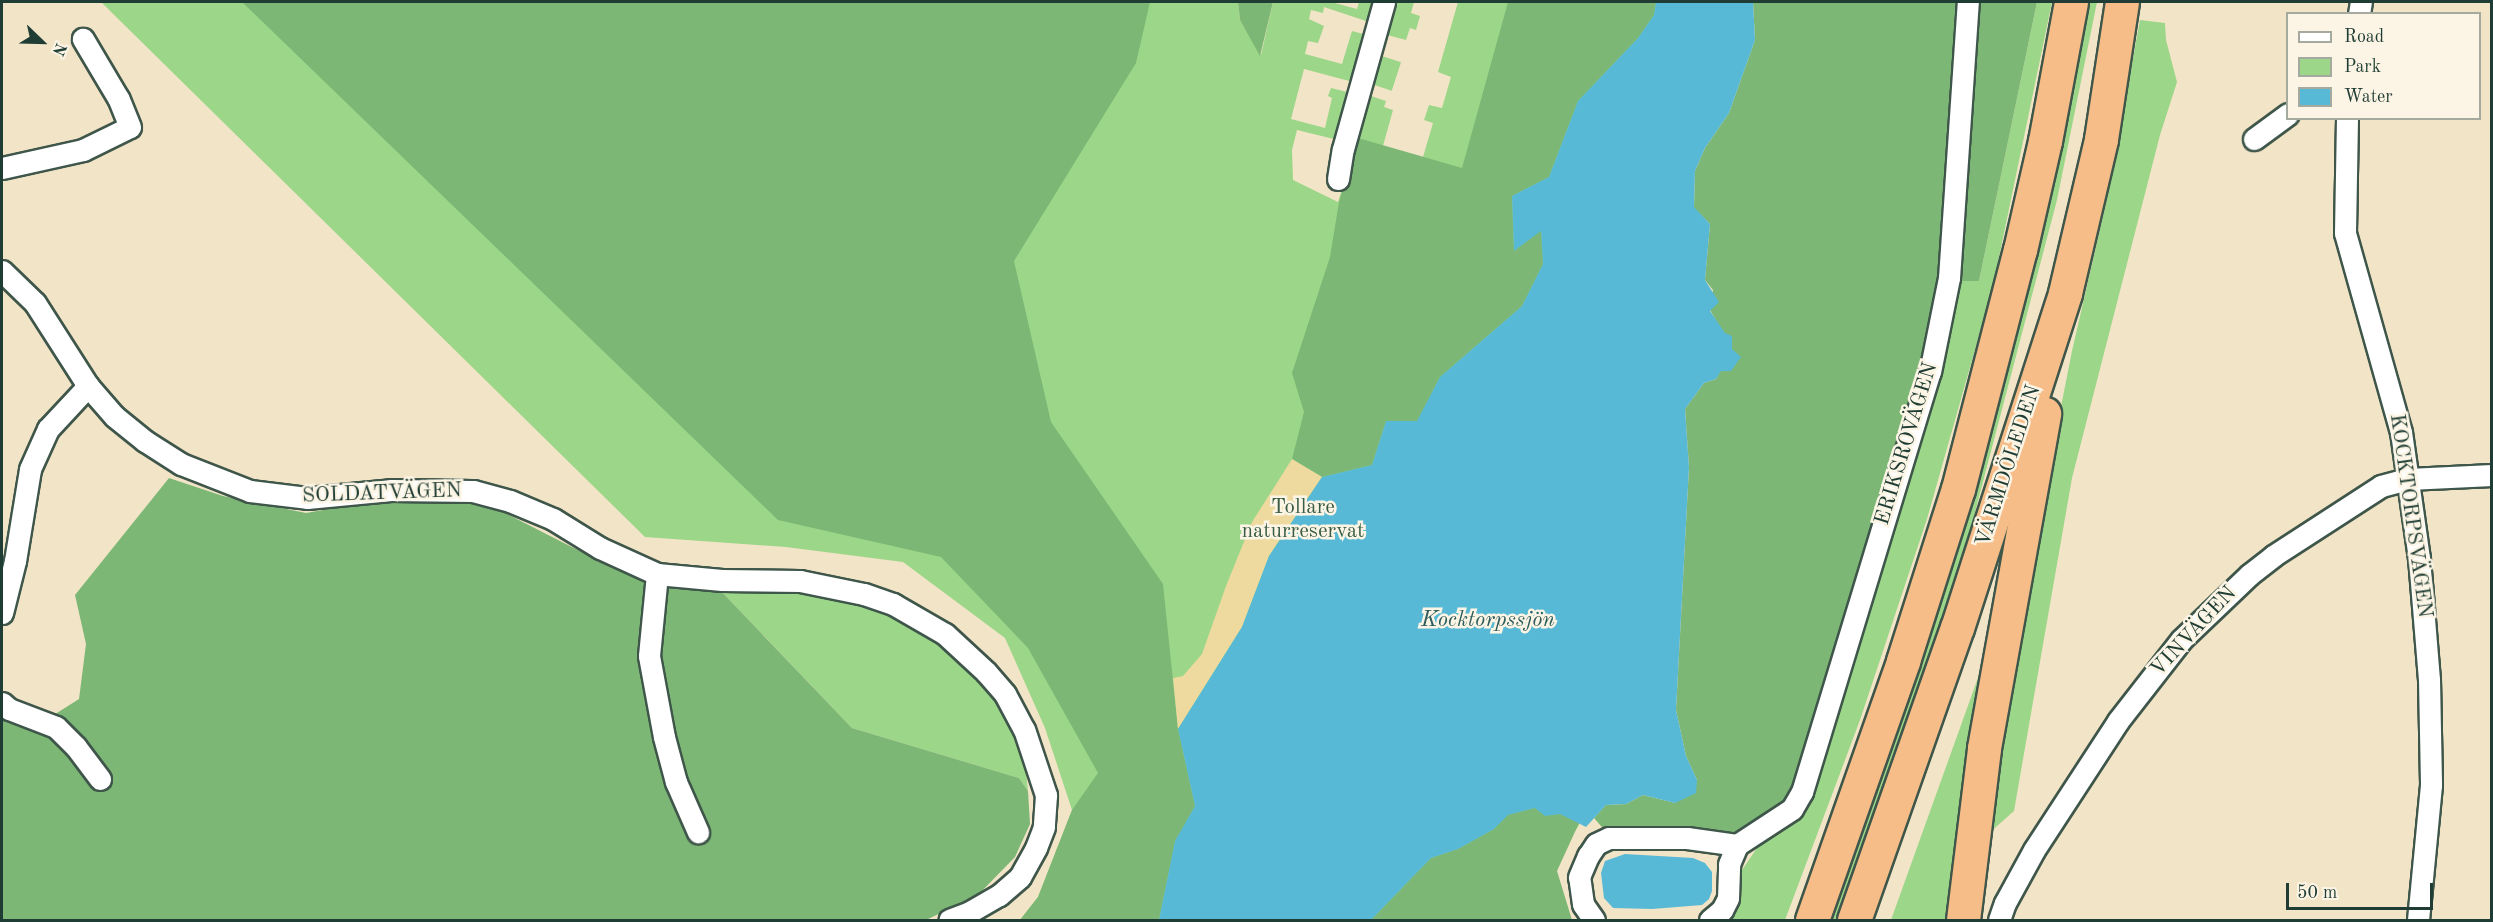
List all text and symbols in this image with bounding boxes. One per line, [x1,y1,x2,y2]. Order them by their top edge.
north arrow [12,12,72,72]
legend [2286,12,2481,120]
text: Road [2344,28,2384,46]
text: N [49,40,68,58]
text: Park [2344,58,2381,76]
text: Water [2344,88,2393,106]
street label: ERIKSROVÄGEN [1870,360,1944,528]
street label: VÄRMDÖLEDEN [1971,382,2047,550]
street label: KOCKTORPSVÄGEN [2383,412,2437,620]
street label: SOLDATVÄGEN [302,479,462,509]
park label: Tollare naturreservat [1242,495,1364,545]
street label: VINVÄGEN [2146,581,2242,683]
water label: Kocktorpssjön [1421,608,1555,634]
scale bar [2289,871,2436,909]
text: 50 m [2297,884,2337,902]

